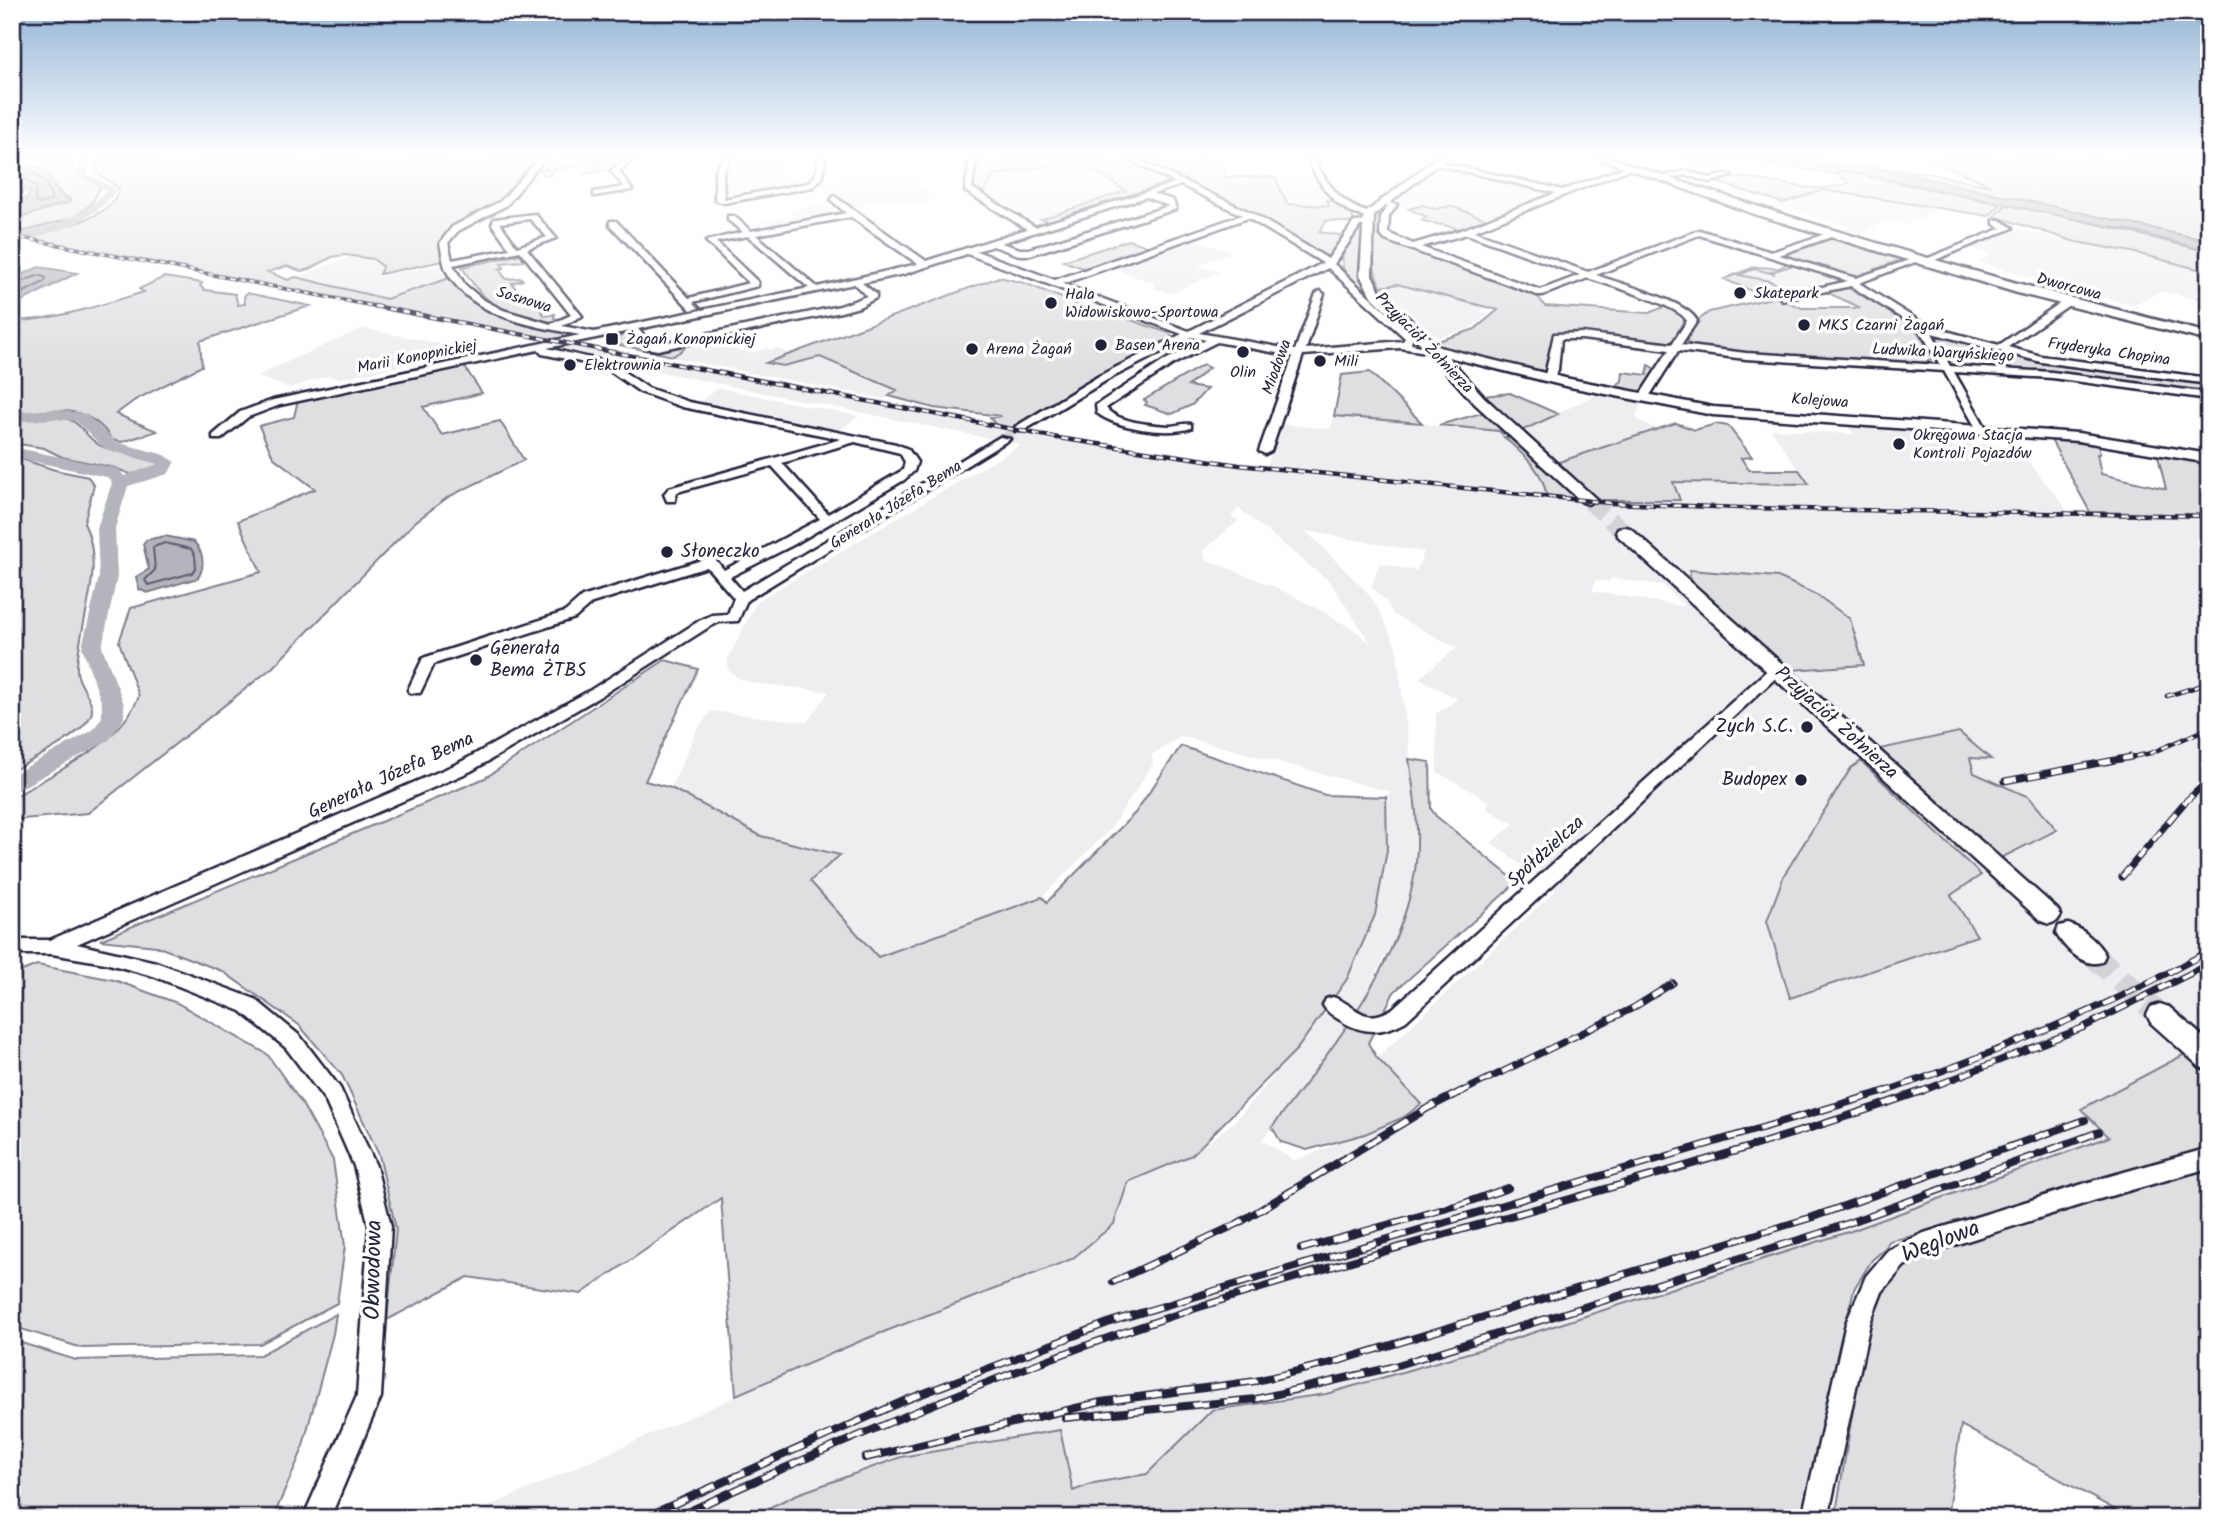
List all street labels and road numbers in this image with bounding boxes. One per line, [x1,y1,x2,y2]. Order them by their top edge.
street label: Dworcowa [2034,266,2104,308]
street label: Sosnowa [493,280,555,320]
street label: Przyjaciół Żołnierza [1369,287,1479,399]
street label: Fryderyka Chopina [2046,331,2172,373]
street label: Marii Konopnickiej [355,333,480,381]
street label: Miodowa [1255,336,1299,398]
street label: Ludwika Waryńskiego [1871,337,2015,369]
street label: Kolejowa [1790,387,1850,415]
street label: Generała Józefa Bema [825,454,967,556]
street label: Przyjaciół Żołnierza [1767,659,1905,787]
street label: Generała Józefa Bema [303,724,479,828]
street label: Spółdzielcza [1500,809,1592,895]
street label: Węglowa [1897,1211,1985,1273]
street label: Obwodowa [355,1220,393,1320]

